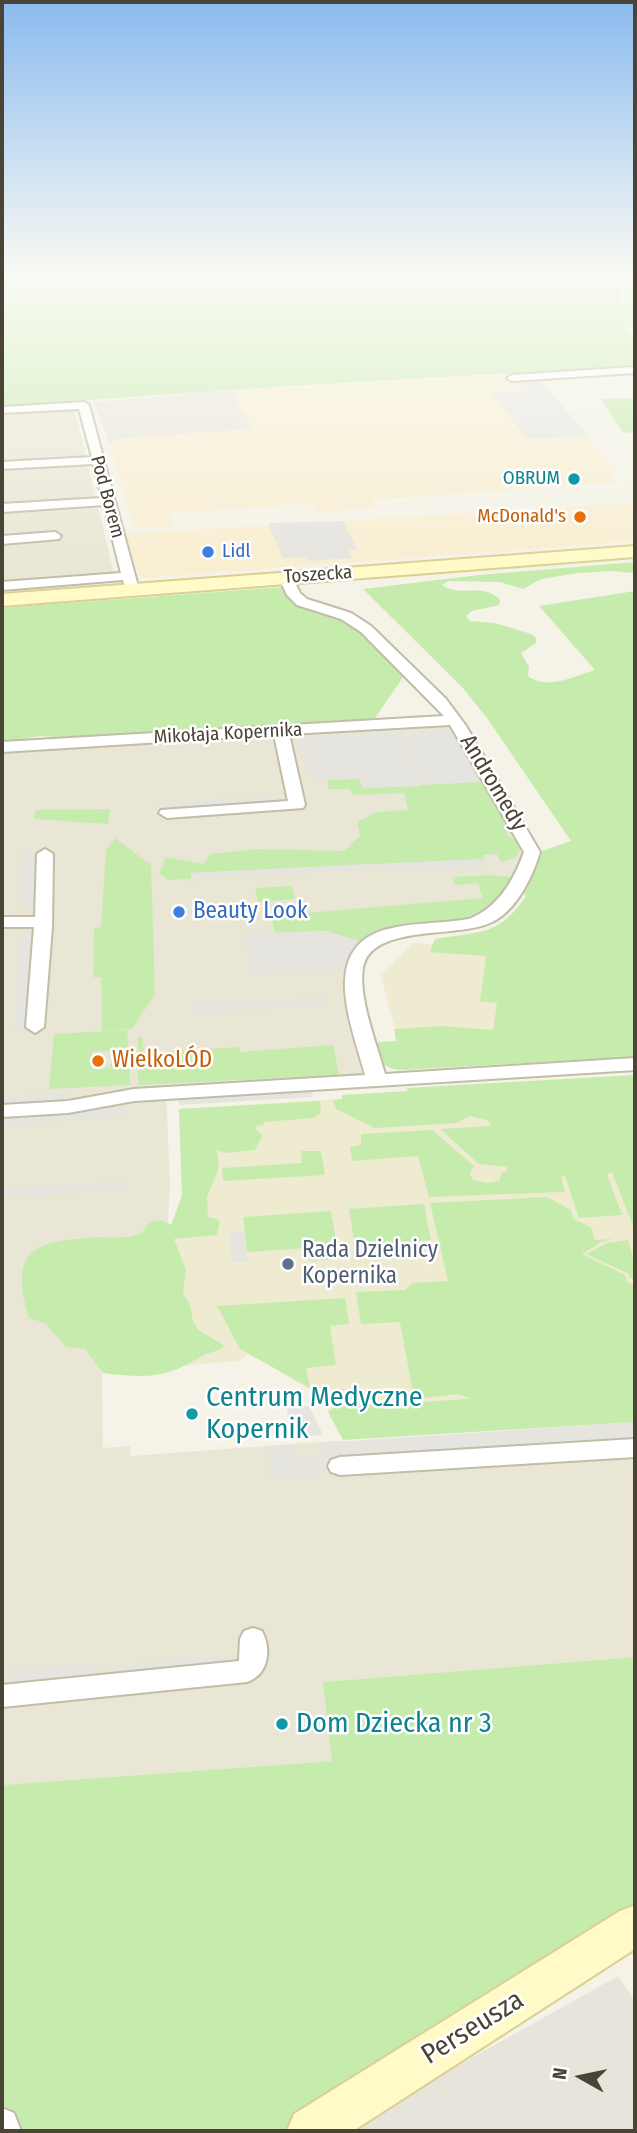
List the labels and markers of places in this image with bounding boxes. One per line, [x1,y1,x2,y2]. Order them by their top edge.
place label: OBRUM [503,468,560,490]
marker: OBRUM [566,471,582,487]
place label: McDonald's [477,506,566,528]
marker: McDonald's [572,509,588,525]
place label: Lidl [222,541,250,563]
marker: Lidl [200,544,216,560]
place label: Beauty Look [193,898,308,926]
marker: Beauty Look [171,904,187,920]
place label: WielkoLÓD [112,1047,212,1075]
marker: WielkoLÓD [90,1053,106,1069]
place label: Rada Dzielnicy Kopernika [302,1237,438,1291]
marker: Rada Dzielnicy Kopernika [280,1256,296,1272]
place label: Centrum Medyczne Kopernik [206,1381,423,1447]
marker: Centrum Medyczne Kopernik [184,1406,200,1422]
place label: Dom Dziecka nr 3 [296,1707,492,1741]
marker: Dom Dziecka nr 3 [274,1716,290,1732]

